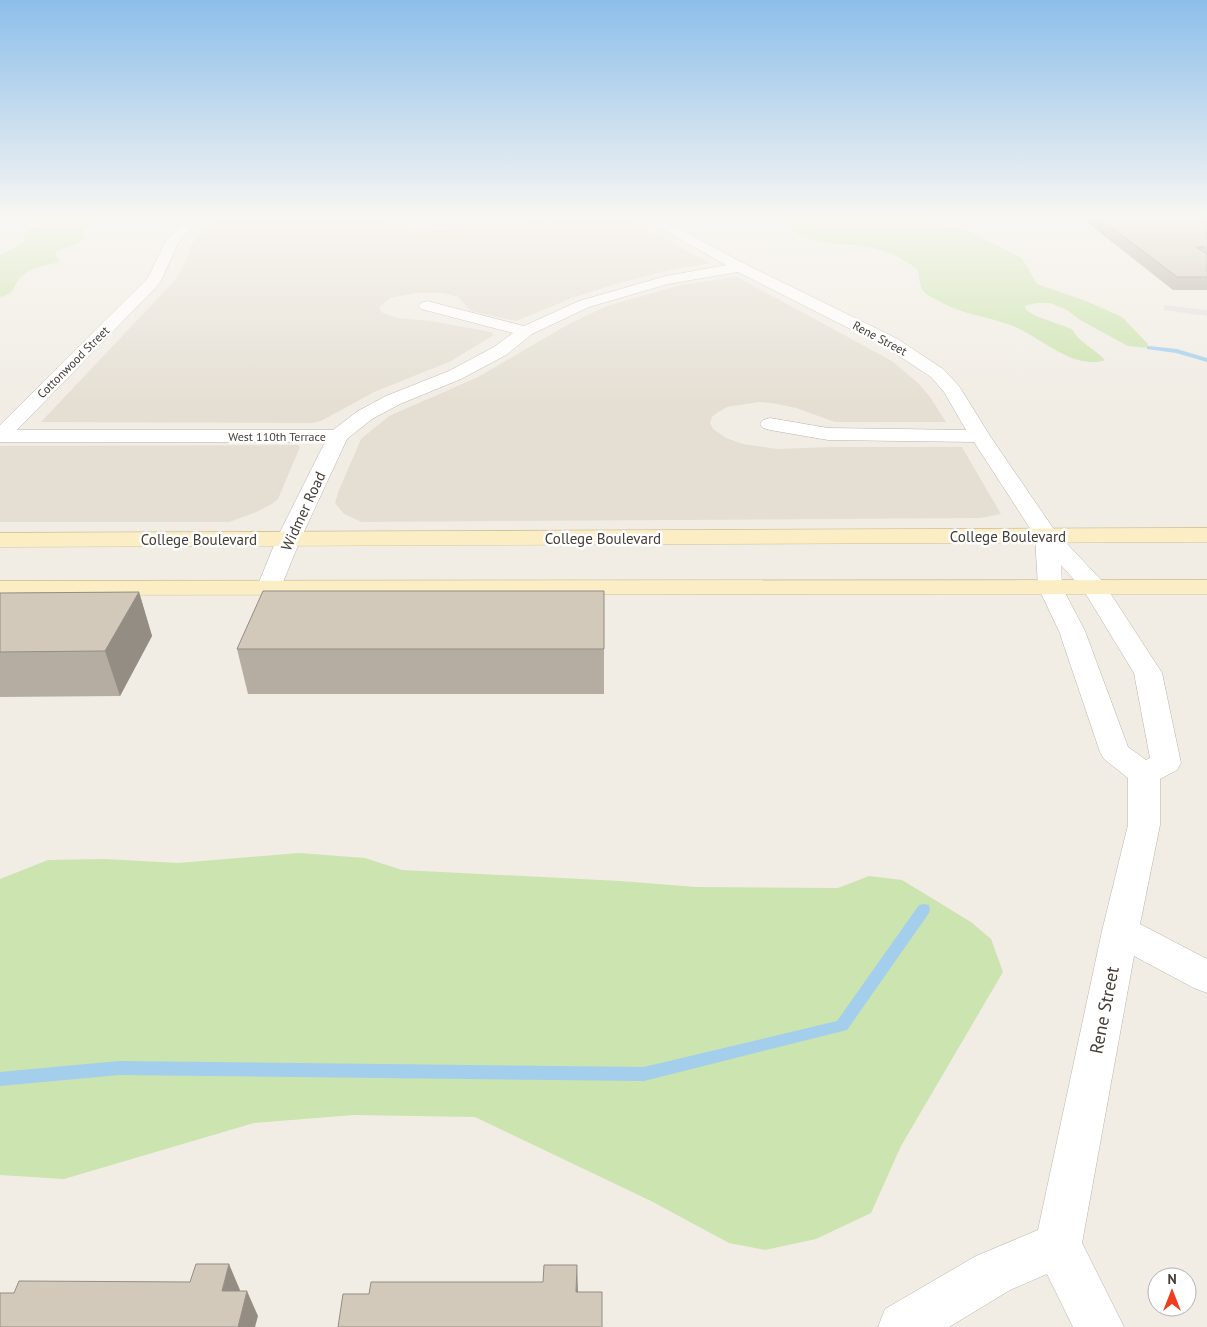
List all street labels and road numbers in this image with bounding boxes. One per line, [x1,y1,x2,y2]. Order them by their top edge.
street label: Rene Street [850,317,910,359]
street label: Cottonwood Street [34,323,112,401]
street label: West 110th Terrace [228,429,326,444]
street label: Widmer Road [276,468,330,554]
street label: College Boulevard [950,527,1066,546]
street label: College Boulevard [545,529,661,548]
street label: College Boulevard [141,530,257,549]
street label: Rene Street [1084,964,1124,1056]

